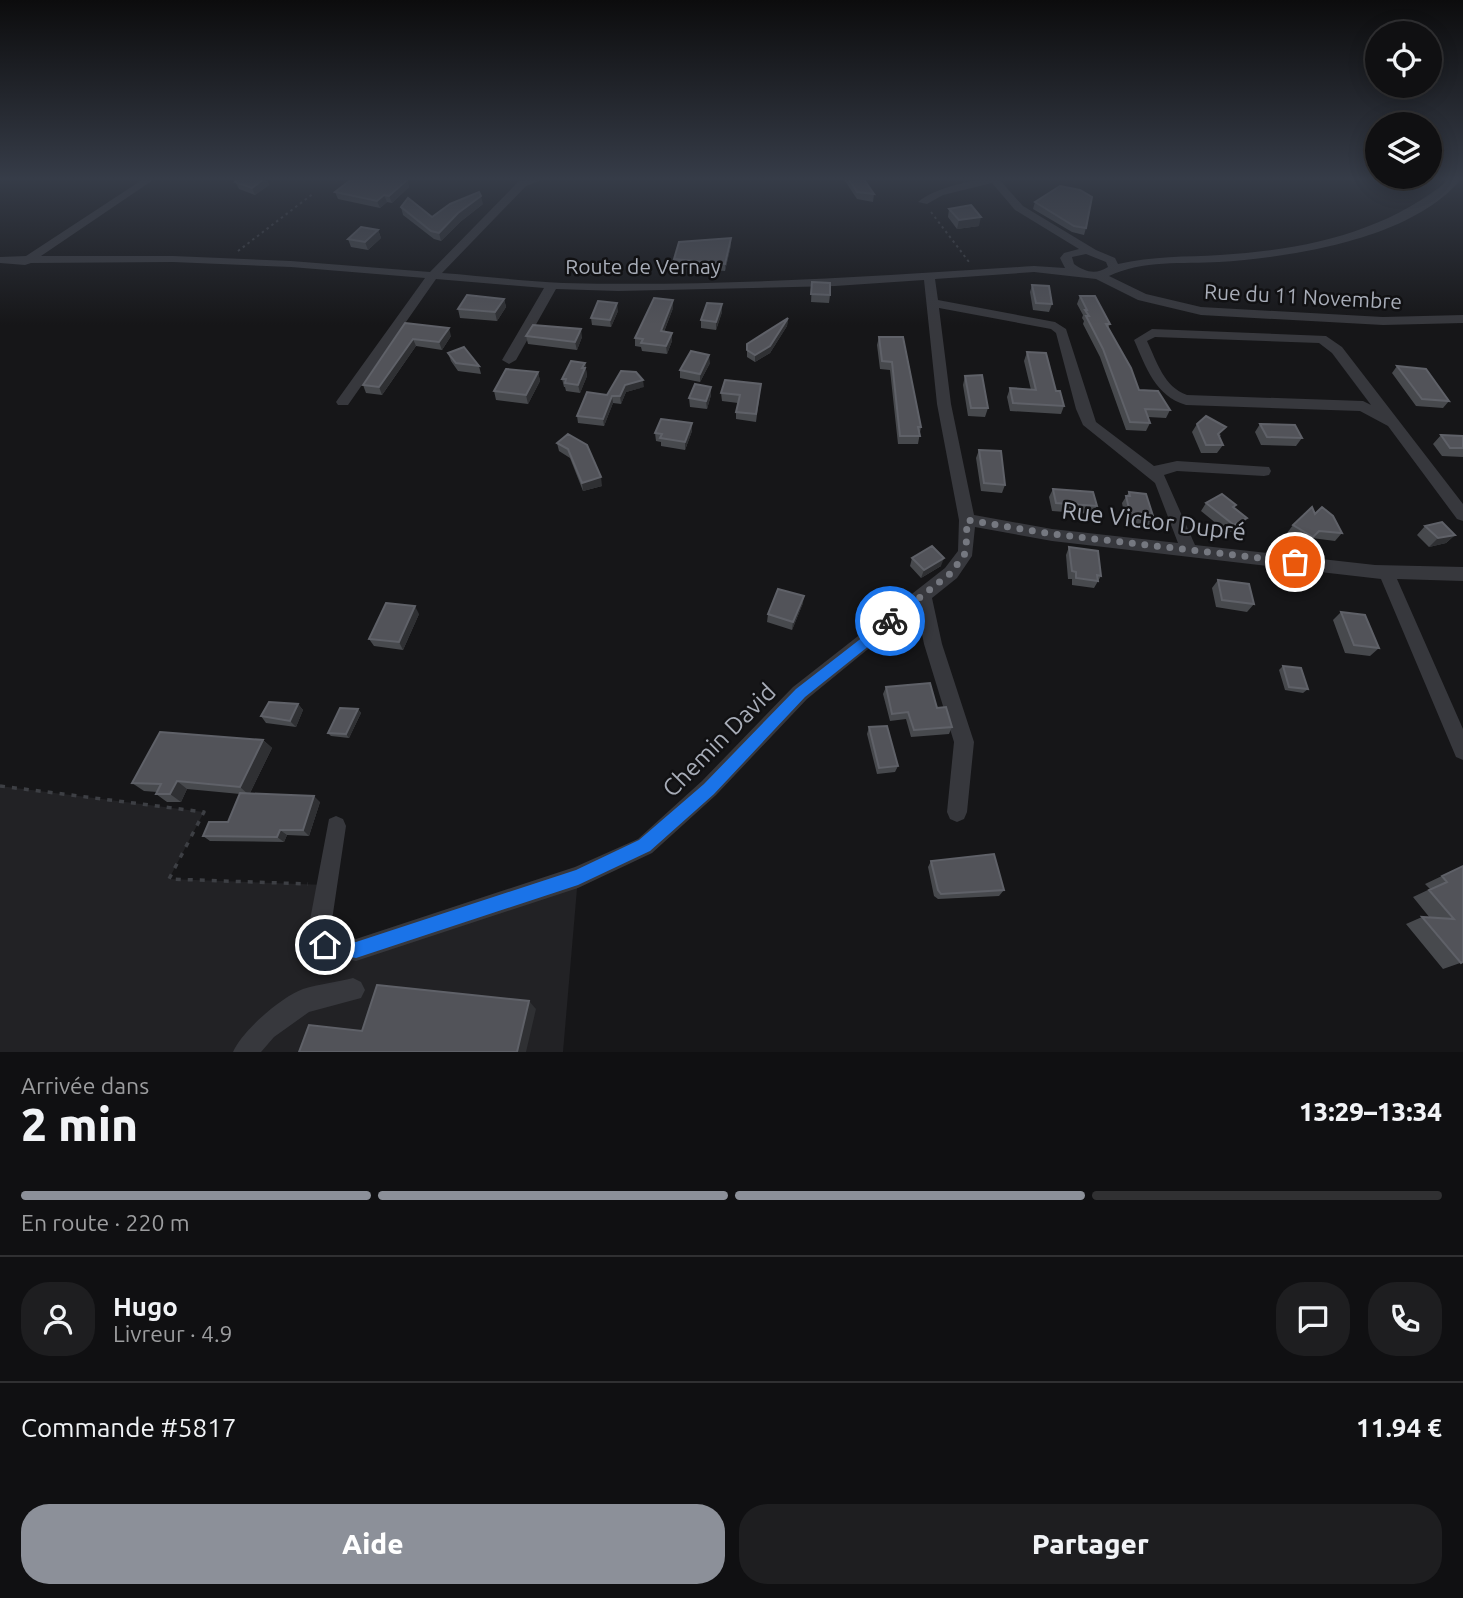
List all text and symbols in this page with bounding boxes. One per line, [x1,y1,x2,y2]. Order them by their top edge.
map controls [1365,21,1442,189]
button: locate [1365,21,1442,98]
button: layers [1365,112,1442,189]
street label: Route de Vernay [565,254,721,278]
street label: Rue du 11 Novembre [1203,279,1403,313]
street label: Rue Victor Dupré [1060,496,1248,546]
pin [1265,532,1325,592]
icon: bag [1276,543,1314,581]
courier [855,586,925,656]
icon: bike [871,602,909,640]
street label: Chemin David [657,678,781,802]
pin [295,915,355,975]
icon: home [306,926,344,964]
text: Arrivée dans [21,1073,149,1098]
text: 13:29–13:34 [1299,1097,1442,1126]
text: 2 min [21,1098,138,1150]
text: En route · 220 m [21,1210,190,1235]
button: person [21,1282,95,1356]
button: chat [1276,1282,1350,1356]
button: phone [1368,1282,1442,1356]
text: Hugo [113,1292,178,1321]
text: Livreur · 4.9 [113,1321,233,1346]
text: Commande #5817 [21,1413,237,1442]
text: 11.94 € [1356,1413,1442,1442]
button: Aide [21,1504,725,1584]
button: Partager [739,1504,1442,1584]

